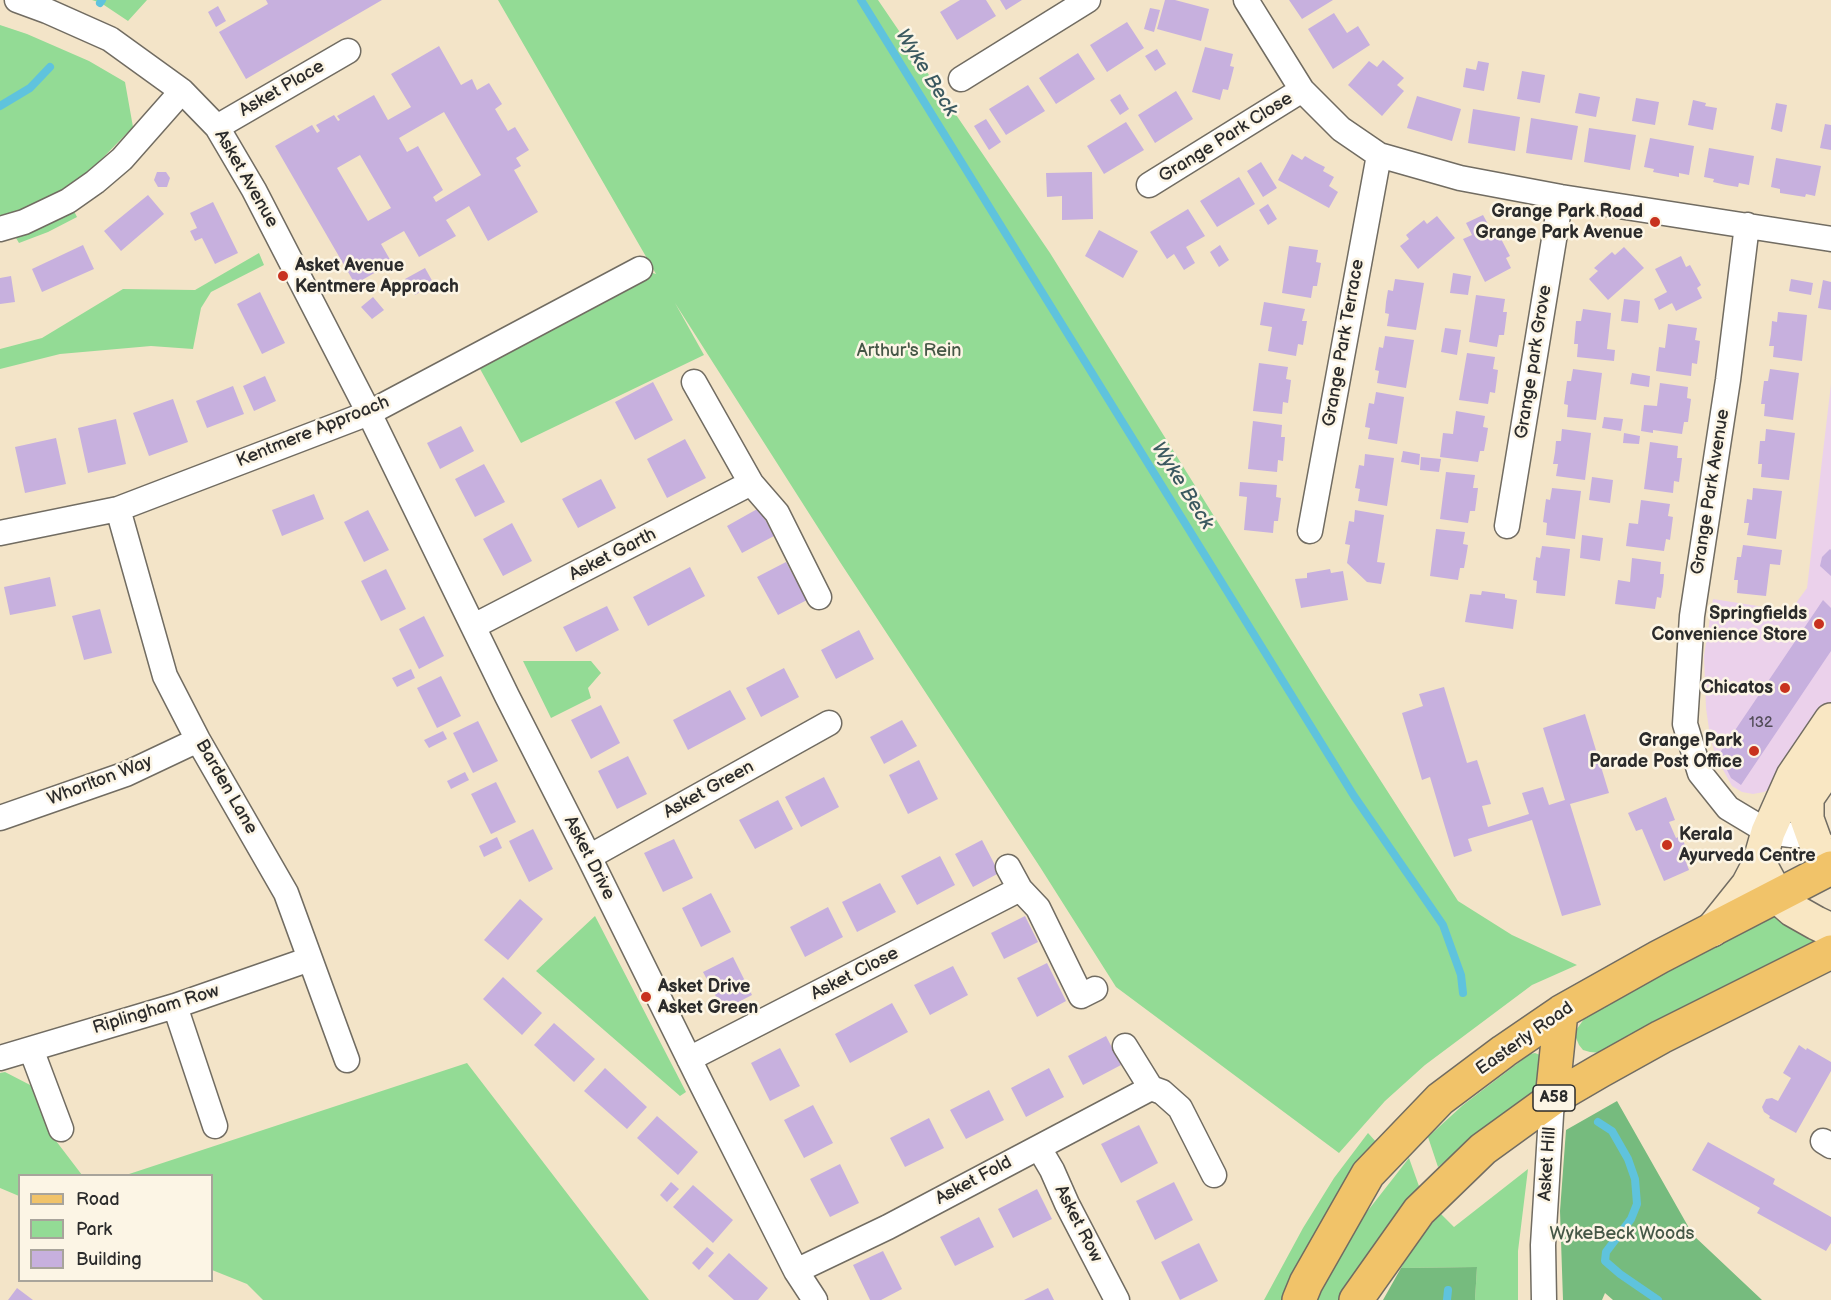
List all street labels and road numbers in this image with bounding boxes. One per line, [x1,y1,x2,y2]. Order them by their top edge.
street label: Asket Place [236,56,328,122]
street label: Grange Park Close [1155,88,1297,188]
street label: Asket Avenue [209,126,283,232]
street label: Grange Park Terrace [1319,258,1369,428]
street label: Grange park Grove [1511,283,1557,441]
street label: Kentmere Approach [233,391,393,473]
street label: Grange Park Avenue [1687,408,1735,576]
street label: Asket Garth [566,524,660,586]
street label: Barden Lane [190,736,262,838]
street label: Whorlton Way [45,751,155,811]
street label: Asket Green [660,756,758,824]
street label: Asket Drive [559,812,619,904]
street label: Asket Close [808,943,902,1005]
street label: Riplingham Row [90,981,222,1039]
street label: Easterly Road [1472,998,1578,1080]
road number: A58 [1533,1085,1575,1111]
street label: Asket Hill [1535,1126,1561,1202]
street label: Asket Fold [932,1152,1016,1210]
street label: Asket Row [1049,1182,1107,1266]

